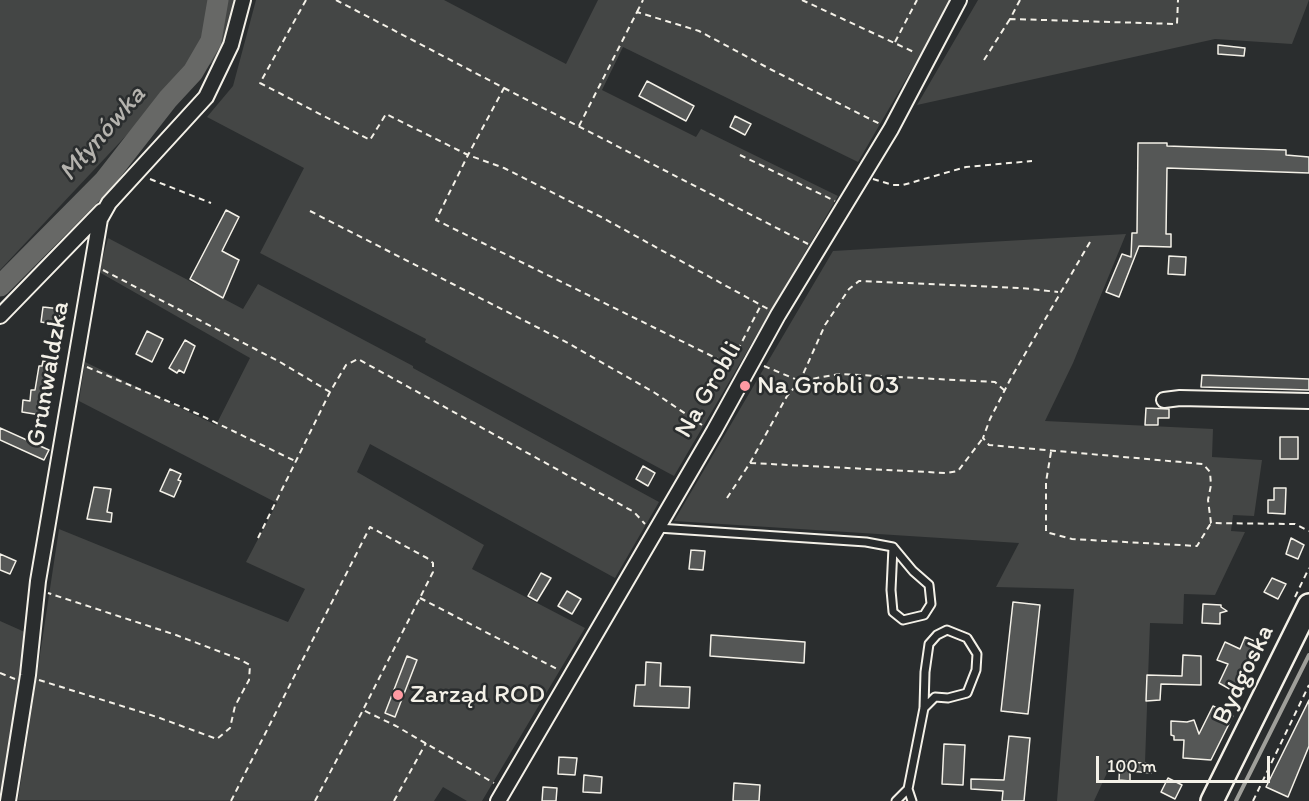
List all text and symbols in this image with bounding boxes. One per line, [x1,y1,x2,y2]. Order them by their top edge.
water label: Młynówka [53,80,153,188]
street label: Grunwaldzka [21,299,77,449]
street label: Na Grobli [669,336,749,444]
place label: Na Grobli 03 [757,370,899,402]
marker: Na Grobli 03 [738,379,752,393]
street label: Bydgoska [1207,620,1281,730]
place label: Zarząd ROD [410,679,545,711]
marker: Zarząd ROD [391,688,405,702]
scale bar [1099,744,1273,782]
text: 100 m [1107,755,1157,777]

